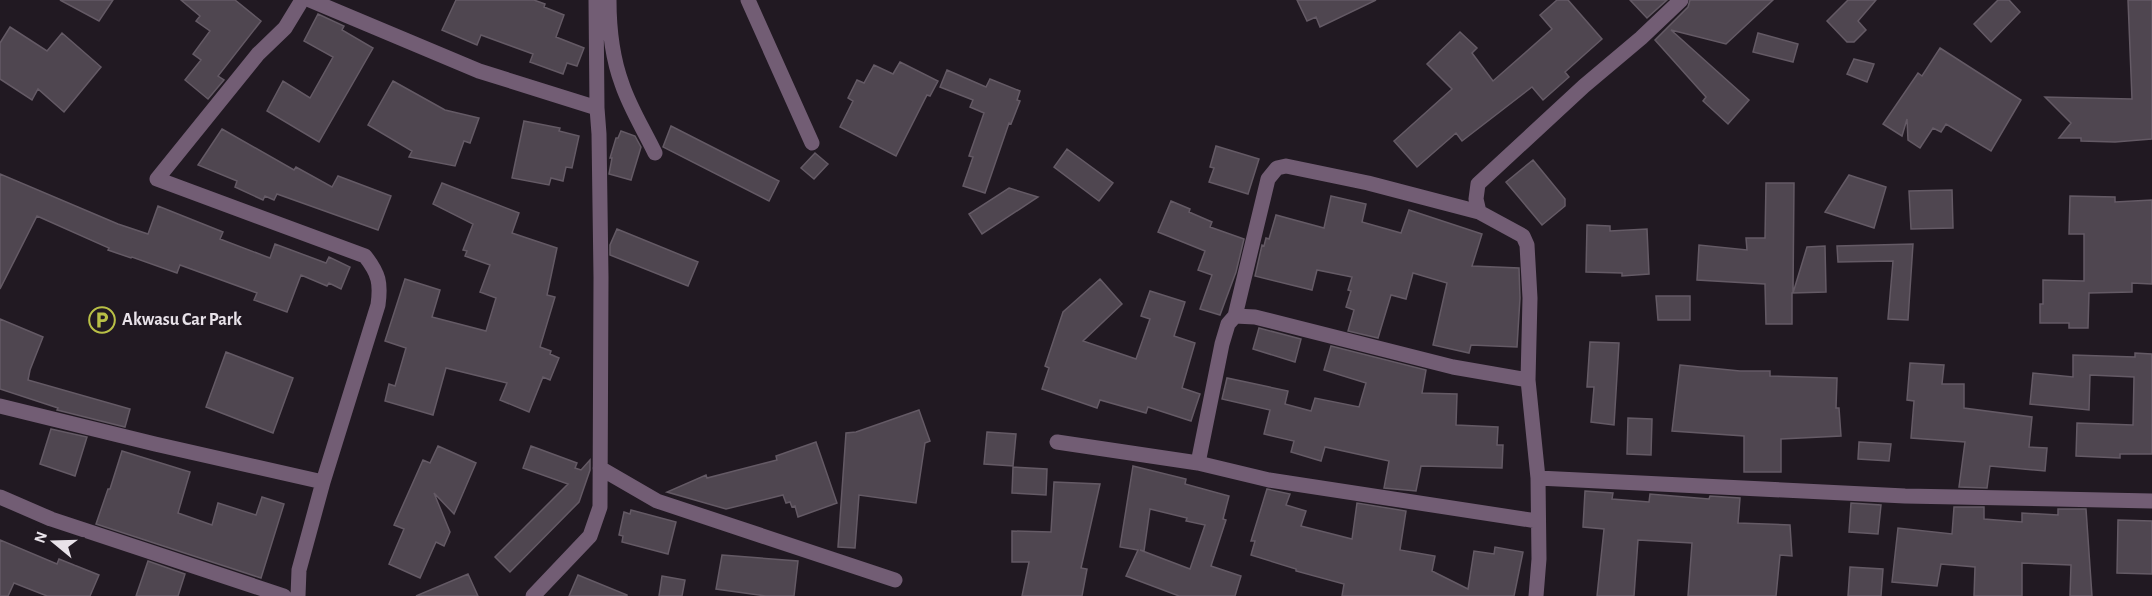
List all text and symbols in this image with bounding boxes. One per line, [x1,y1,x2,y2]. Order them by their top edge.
parking icon: Akwasu Car Park [87,305,117,335]
place label: Akwasu Car Park [122,311,242,329]
north arrow [24,512,84,572]
text: N [31,530,50,545]

